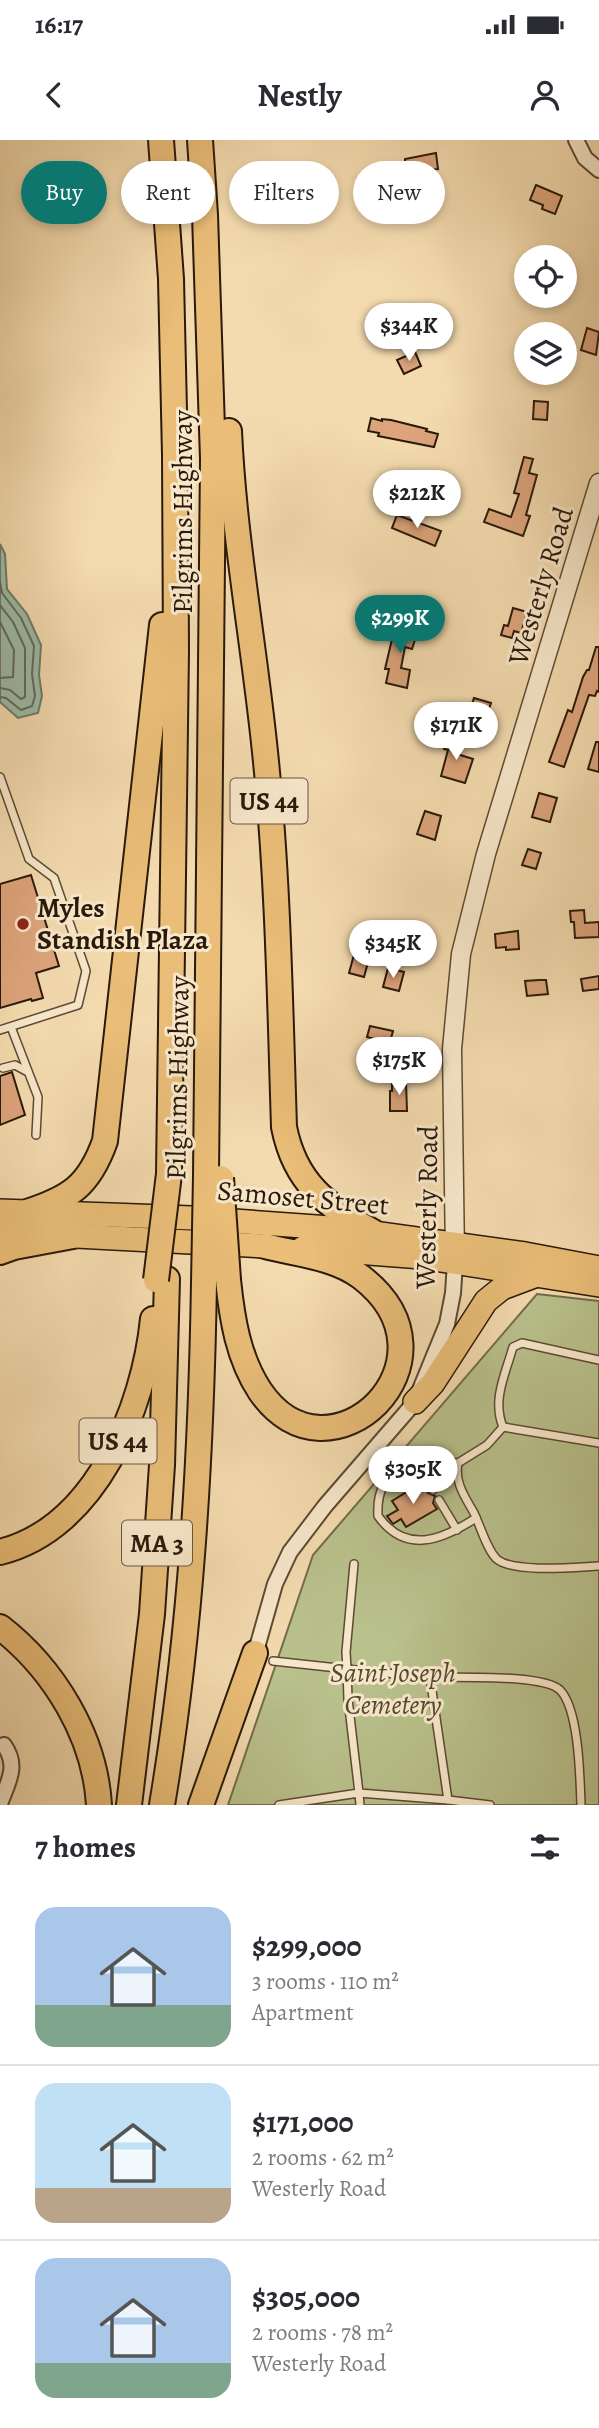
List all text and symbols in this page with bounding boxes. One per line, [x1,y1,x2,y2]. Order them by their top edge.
text: 16:17 [35,7,83,42]
text: Nestly [257,73,342,117]
icon: back [35,76,73,114]
icon: person [526,76,564,114]
chip: Buy [21,161,107,224]
chip: Rent [121,161,215,224]
chip: Filters [229,161,339,224]
chip: New [353,161,445,224]
map controls [514,245,577,385]
button: locate [514,245,577,308]
pin: $344K [360,304,458,363]
text: $344K [380,310,438,341]
button: layers [514,322,577,385]
street label: Pilgrims Highway [164,409,202,614]
pin: $212K [368,470,466,530]
text: $212K [389,477,445,508]
street label: Westerly Road [499,501,583,671]
pin: $299K [351,596,449,655]
text: $299K [371,602,429,633]
pin: $171K [407,702,505,762]
text: $171K [430,709,482,740]
road number: US 44 [230,778,308,824]
place label: Myles Standish Plaza [37,889,209,959]
marker: Myles Standish Plaza [15,916,31,932]
pin: $345K [344,920,442,980]
text: $345K [365,927,421,958]
street label: Pilgrims Highway [157,975,199,1180]
pin: $175K [350,1038,448,1097]
text: $175K [372,1044,426,1075]
street label: Westerly Road [407,1124,447,1290]
street label: Samoset Street [216,1172,390,1224]
road number: US 44 [80,1418,156,1464]
pin: $305K [364,1446,462,1506]
text: $305K [384,1453,442,1484]
road number: MA 3 [122,1520,192,1566]
park label: Saint Joseph Cemetery [330,1654,456,1724]
text: 7 homes [35,1827,136,1867]
icon: filters [526,1828,564,1866]
text: $299,000 [252,1926,362,1966]
icon: home [91,1935,175,2019]
text: 3 rooms · 110 m² [252,1966,399,1997]
text: Apartment [252,1997,354,2028]
text: $171,000 [252,2102,354,2142]
icon: home [91,2111,175,2195]
text: 2 rooms · 62 m² [252,2142,394,2173]
text: Westerly Road [252,2173,386,2204]
text: $305,000 [252,2277,360,2317]
icon: home [91,2286,175,2370]
text: 2 rooms · 78 m² [252,2317,393,2348]
text: Westerly Road [252,2348,386,2379]

